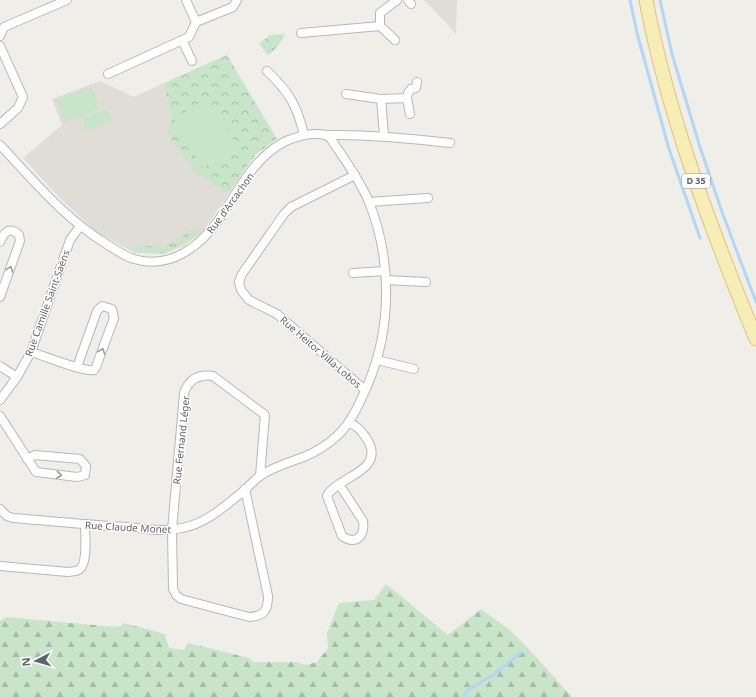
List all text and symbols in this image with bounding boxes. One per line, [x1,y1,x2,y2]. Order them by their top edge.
street label: Rue d'Arcachon [203,170,257,236]
road number: D 35 [682,174,710,188]
street label: Rue Camille Saint-Saëns [21,248,73,358]
one-way arrow [5,266,14,273]
street label: Rue Heitor Villa-Lobos [277,313,365,391]
one-way arrow [97,347,106,354]
street label: Rue Fernand Léger [169,395,193,485]
one-way arrow [56,470,62,479]
street label: Rue Claude Monet [85,518,172,536]
north arrow [16,641,56,681]
text: N [18,657,33,667]

